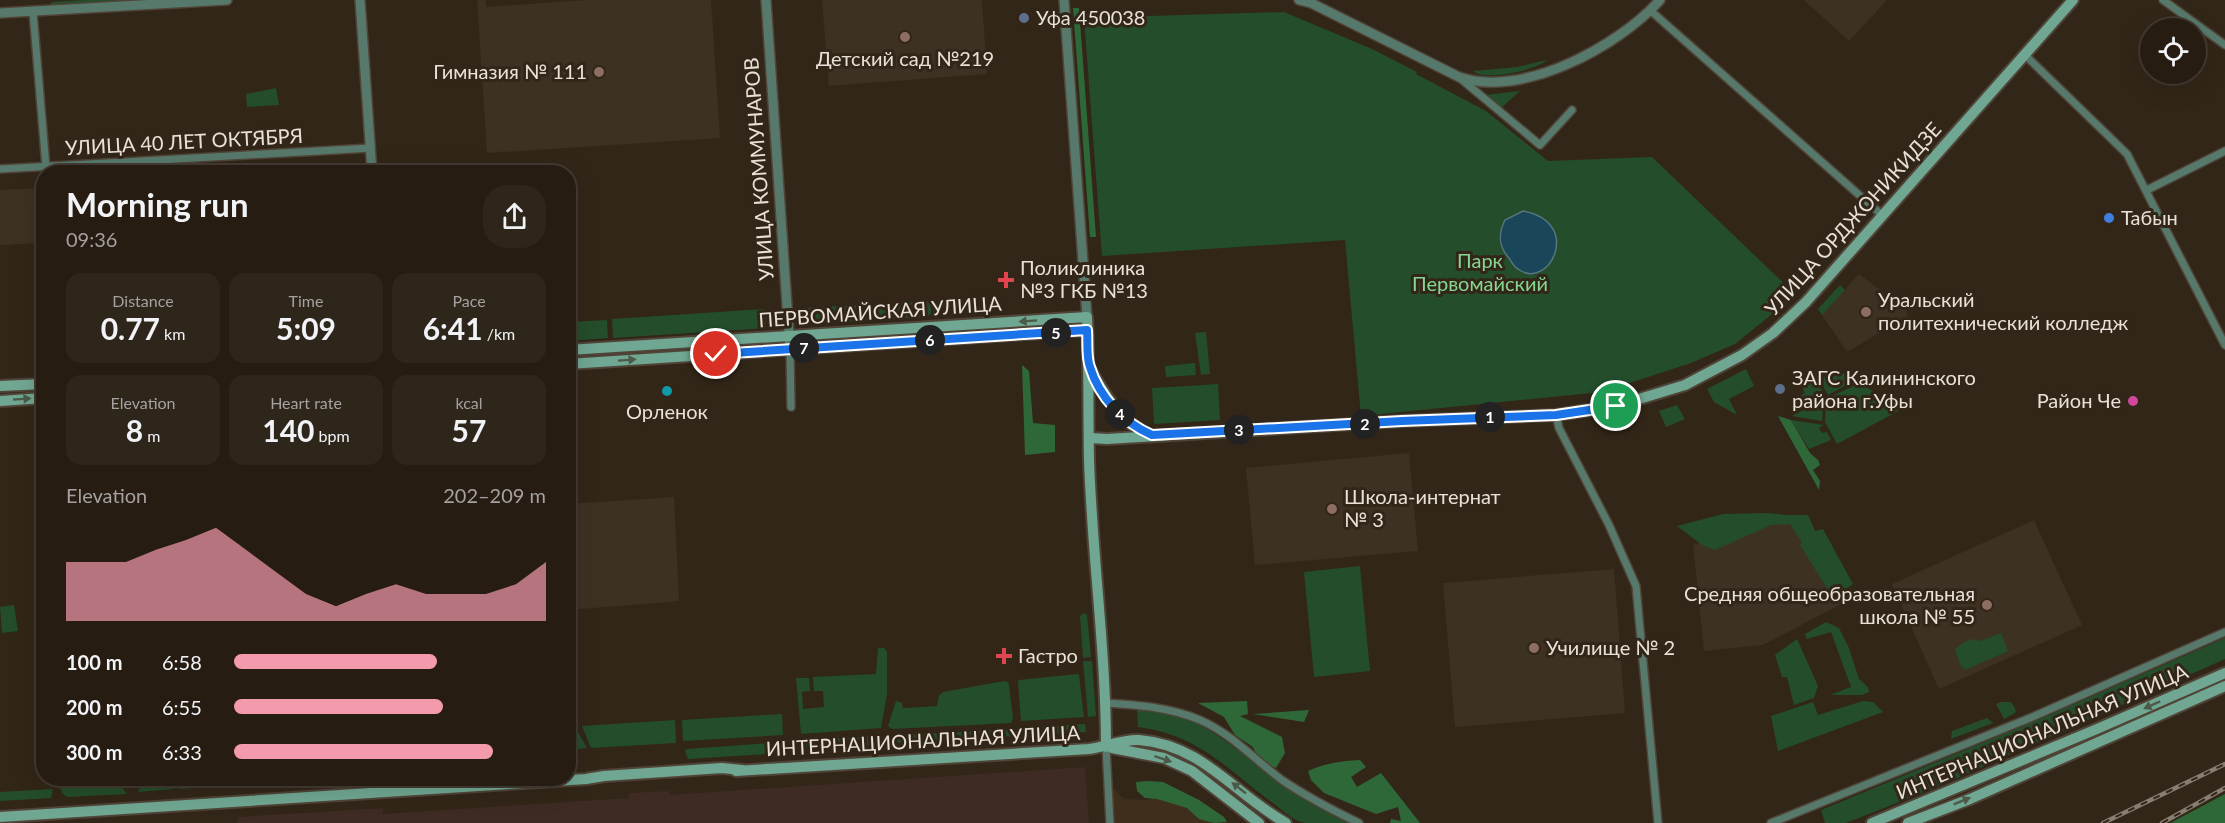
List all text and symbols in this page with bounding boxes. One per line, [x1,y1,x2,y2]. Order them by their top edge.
place label: Уфа 450038 [1036,5,1145,29]
marker: Уфа 450038 [1017,11,1031,25]
map controls [2140,18,2206,84]
button: locate [2140,18,2206,84]
marker: Детский сад №219 [898,30,912,44]
place label: Детский сад №219 [816,46,994,70]
street label: УЛИЦА КОММУНАРОВ [738,57,778,281]
place label: Гимназия № 111 [433,59,587,83]
marker: Гимназия № 111 [592,65,606,79]
street label: УЛИЦА ОРДЖОНИКИДЗЕ [1759,117,1945,320]
street label: УЛИЦА 40 ЛЕТ ОКТЯБРЯ [64,123,303,159]
text: Morning run [66,184,249,224]
button: share [483,185,546,248]
place label: Табын [2121,205,2178,229]
marker: Табын [2102,211,2116,225]
text: 09:36 [66,227,117,251]
park label: Парк Первомайский [1412,248,1548,295]
place label: Поликлиника №3 ГКБ №13 [1020,255,1148,302]
marker: Поликлиника №3 ГКБ №13 [997,271,1015,289]
place label: Уральский политехнический колледж [1878,287,2128,334]
text: Distance [112,291,174,310]
text: Time [289,291,323,310]
text: Pace [452,291,486,310]
street label: ПЕРВОМАЙСКАЯ УЛИЦА [758,291,1003,331]
marker: Уральский политехнический колледж [1859,305,1873,319]
text: 0.77 [101,310,160,346]
text: 5:09 [276,310,336,346]
text: 6:41 [423,310,483,346]
one-way arrow [1019,316,1038,326]
pin: 5 [1041,318,1071,348]
text: 5 [1051,323,1061,342]
text: km [160,324,185,343]
text: /km [483,324,515,343]
pin: 6 [915,325,945,355]
pin [690,328,741,379]
text: 6 [925,330,935,349]
pin: 7 [789,333,819,363]
icon: check [699,337,732,370]
text: 7 [799,338,809,357]
one-way arrow [617,355,636,365]
place label: ЗАГС Калининского района г.Уфы [1792,365,1976,412]
pin [1590,380,1641,431]
marker: ЗАГС Калининского района г.Уфы [1773,382,1787,396]
marker: Орленок [660,384,674,398]
place label: Район Че [2037,388,2121,412]
icon: arrive [1599,389,1632,422]
text: Elevation [111,393,176,412]
text: Heart rate [270,393,342,412]
text: kcal [455,393,483,412]
marker: Район Че [2126,394,2140,408]
one-way arrow [12,395,31,404]
place label: Орленок [626,399,709,423]
pin: 4 [1105,399,1135,429]
pin: 1 [1475,402,1505,432]
text: 4 [1115,404,1125,423]
text: 1 [1485,407,1495,426]
pin: 2 [1350,409,1380,439]
text: 8 [126,412,143,448]
text: 140 [262,412,315,448]
text: 57 [452,412,486,448]
text: 2 [1360,414,1370,433]
pin: 3 [1224,415,1254,445]
text: 3 [1234,420,1244,439]
text: m [143,426,160,445]
text: bpm [315,426,350,445]
text: Elevation [66,483,147,507]
text: 202–209 m [443,483,546,507]
place label: Школа-интернат № 3 [1344,484,1501,531]
marker: Школа-интернат № 3 [1325,502,1339,516]
place label: Средняя общеобразовательная школа № 55 [1684,581,1975,628]
marker: Средняя общеобразовательная школа № 55 [1980,598,1994,612]
place label: Училище № 2 [1546,635,1675,659]
marker: Училище № 2 [1527,641,1541,655]
place label: Гастро [1018,643,1078,667]
marker: Гастро [995,647,1013,665]
text: 100 m [66,650,122,674]
text: 6:58 [162,650,202,674]
street label: ИНТЕРНАЦИОНАЛЬНАЯ УЛИЦА [1892,658,2192,804]
text: 200 m [66,695,122,719]
text: 6:55 [162,695,202,719]
one-way arrow [2143,700,2161,710]
street label: ИНТЕРНАЦИОНАЛЬНАЯ УЛИЦА [765,720,1081,760]
text: 300 m [66,740,122,764]
text: 6:33 [162,740,202,764]
one-way arrow [1154,755,1172,764]
one-way arrow [1231,782,1247,795]
one-way arrow [1954,796,1972,806]

